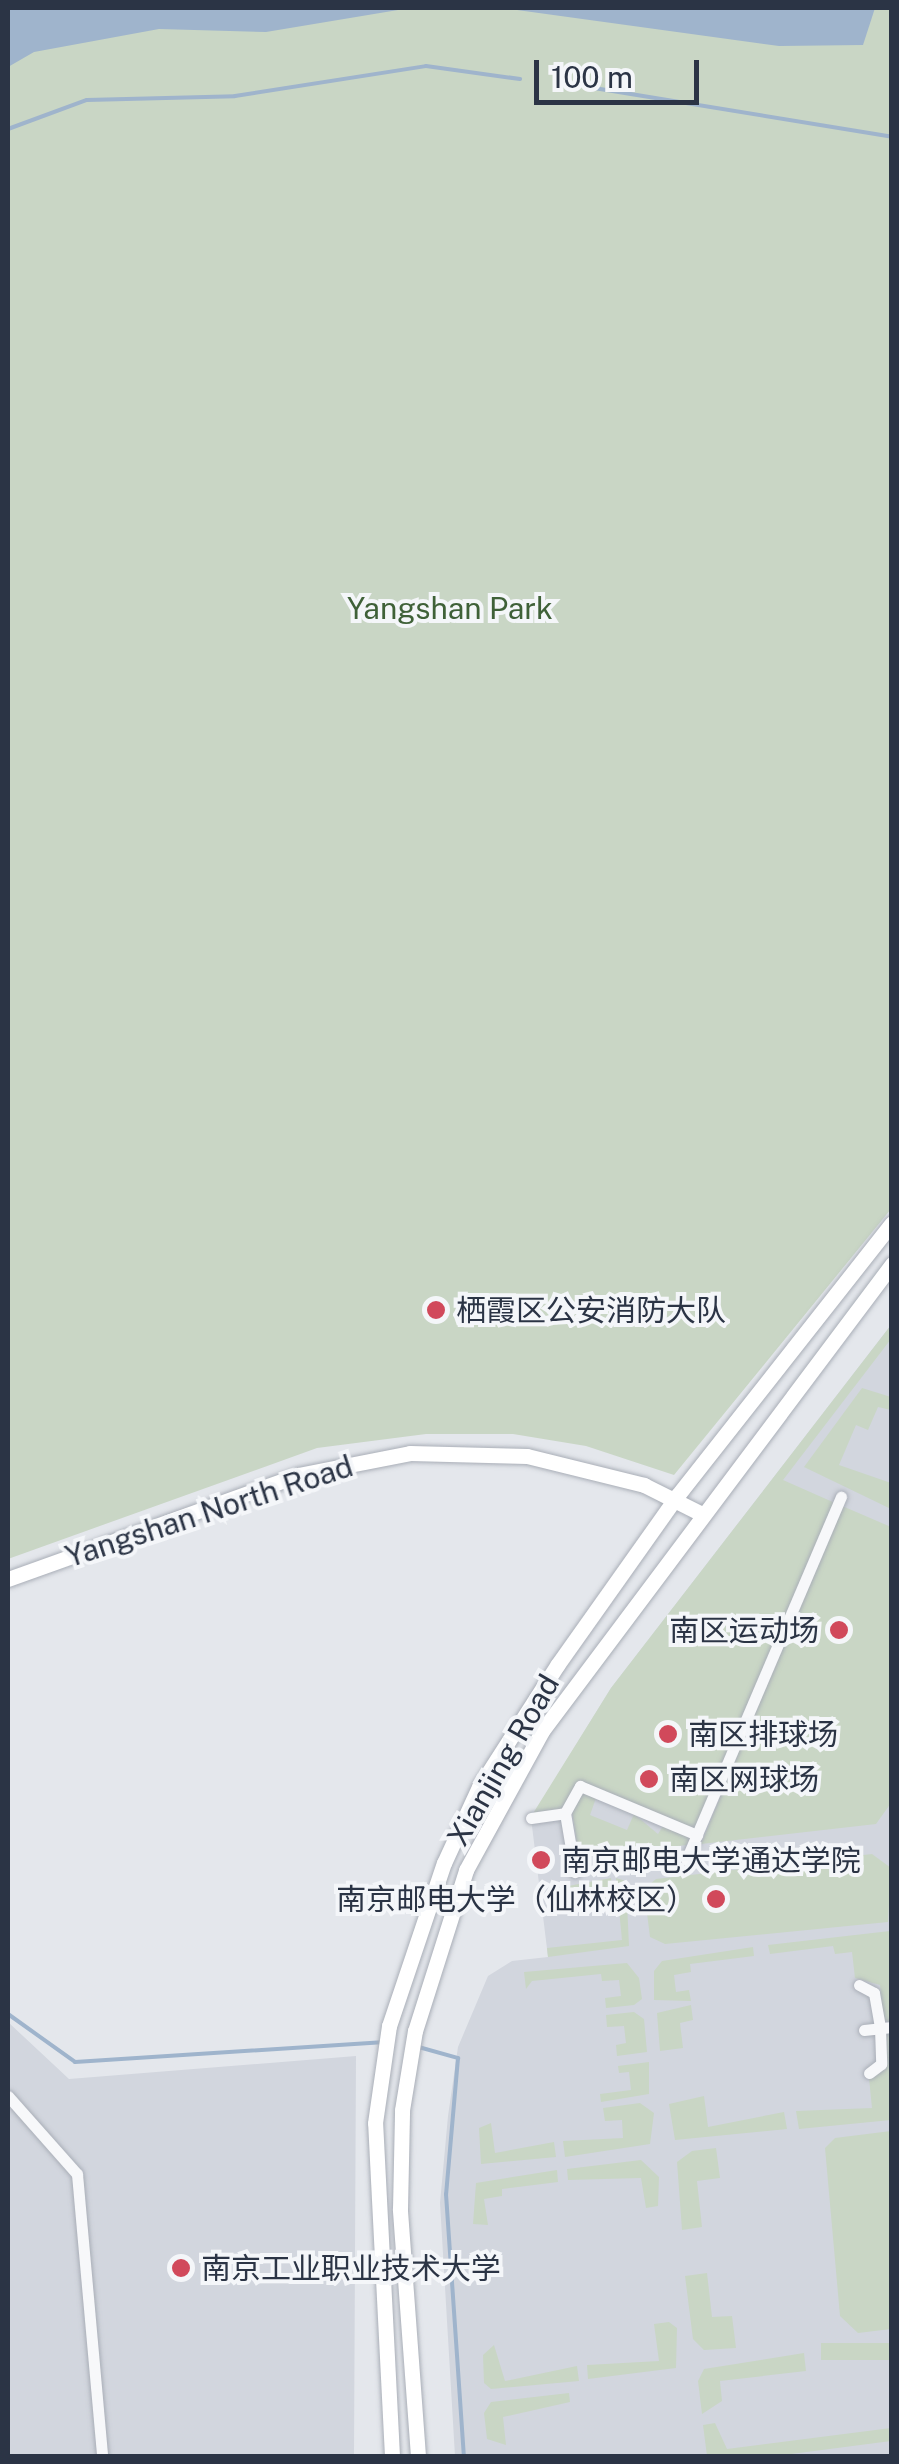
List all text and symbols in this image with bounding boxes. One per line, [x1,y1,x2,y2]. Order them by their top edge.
scale bar [539,40,704,102]
text: 100 m [551,59,633,95]
park label: Yangshan Park [347,590,553,626]
place label: 栖霞区公安消防大队 [456,1292,726,1328]
marker: 栖霞区公安消防大队 [425,1299,447,1321]
street label: Yangshan North Road [61,1448,357,1574]
place label: 南区运动场 [669,1612,819,1648]
marker: 南区运动场 [828,1619,850,1641]
street label: Xianjing Road [439,1668,567,1852]
place label: 南区排球场 [688,1716,838,1752]
marker: 南区排球场 [657,1723,679,1745]
place label: 南区网球场 [669,1761,819,1797]
marker: 南区网球场 [638,1768,660,1790]
place label: 南京邮电大学通达学院 [561,1842,861,1878]
marker: 南京邮电大学通达学院 [530,1849,552,1871]
place label: 南京邮电大学（仙林校区） [336,1881,696,1917]
marker: 南京邮电大学（仙林校区） [705,1888,727,1910]
place label: 南京工业职业技术大学 [201,2250,501,2286]
marker: 南京工业职业技术大学 [170,2257,192,2279]

